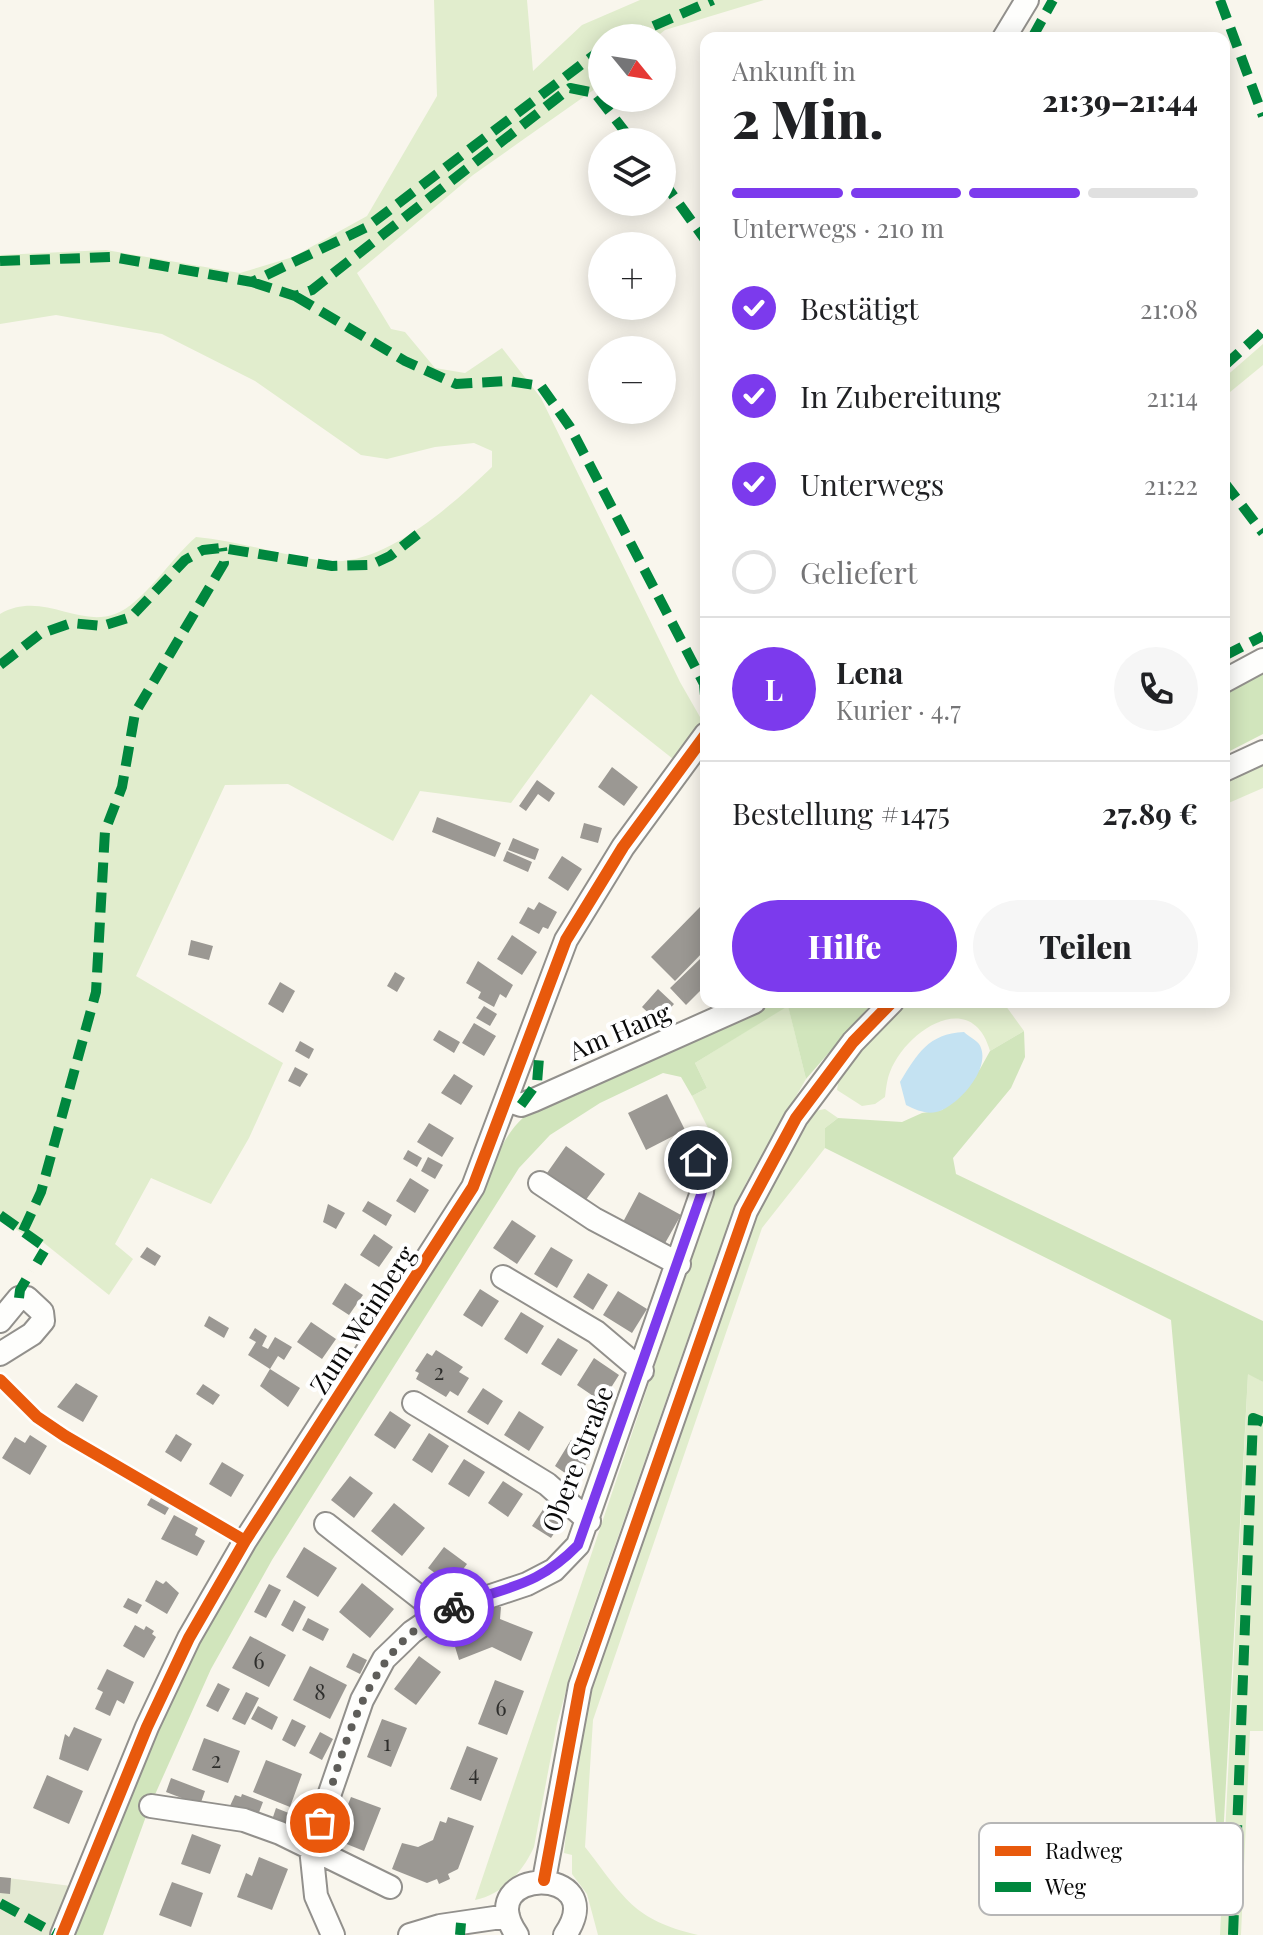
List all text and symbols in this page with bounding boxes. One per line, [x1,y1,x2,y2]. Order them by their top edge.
north arrow [588,24,676,112]
map controls [588,24,676,424]
text: Ankunft in [732,53,856,88]
text: 21:39–21:44 [1042,80,1198,120]
text: 2 Min. [732,83,884,152]
button: layers [588,128,676,216]
text: Unterwegs · 210 m [732,210,944,245]
button: + [588,232,676,320]
icon: check [732,286,776,330]
text: Bestätigt [800,288,919,328]
text: 21:08 [1140,291,1198,326]
button: − [588,336,676,424]
icon: check [732,374,776,418]
text: In Zubereitung [800,376,1001,416]
text: 21:14 [1147,379,1198,414]
icon: check [732,462,776,506]
text: Unterwegs [800,464,944,504]
text: 21:22 [1144,467,1198,502]
text: Geliefert [800,552,917,592]
button: phone [1114,647,1198,731]
text: Lena [836,652,903,692]
text: L [765,669,783,709]
text: Kurier · 4.7 [836,692,961,727]
text: Bestellung #1475 [732,793,950,833]
text: 27.89 € [1102,793,1198,833]
button: Hilfe [732,900,957,992]
button: Teilen [973,900,1198,992]
street label: Am Hang [562,993,676,1068]
pin [664,1126,732,1194]
icon: home [676,1138,720,1182]
street label: Zum Weinberg [301,1238,423,1400]
house number: 2 [434,1356,444,1386]
street label: Obere Straße [533,1380,621,1537]
courier [414,1567,494,1647]
icon: bike [432,1585,476,1629]
house number: 6 [253,1645,265,1675]
house number: 8 [314,1676,326,1706]
house number: 6 [495,1692,507,1722]
house number: 1 [383,1727,391,1757]
house number: 2 [211,1744,221,1774]
house number: 4 [469,1757,480,1787]
pin [286,1789,354,1857]
icon: bag [298,1801,342,1845]
legend [979,1823,1243,1915]
text: Radweg [1045,1835,1123,1865]
text: Weg [1044,1871,1087,1901]

